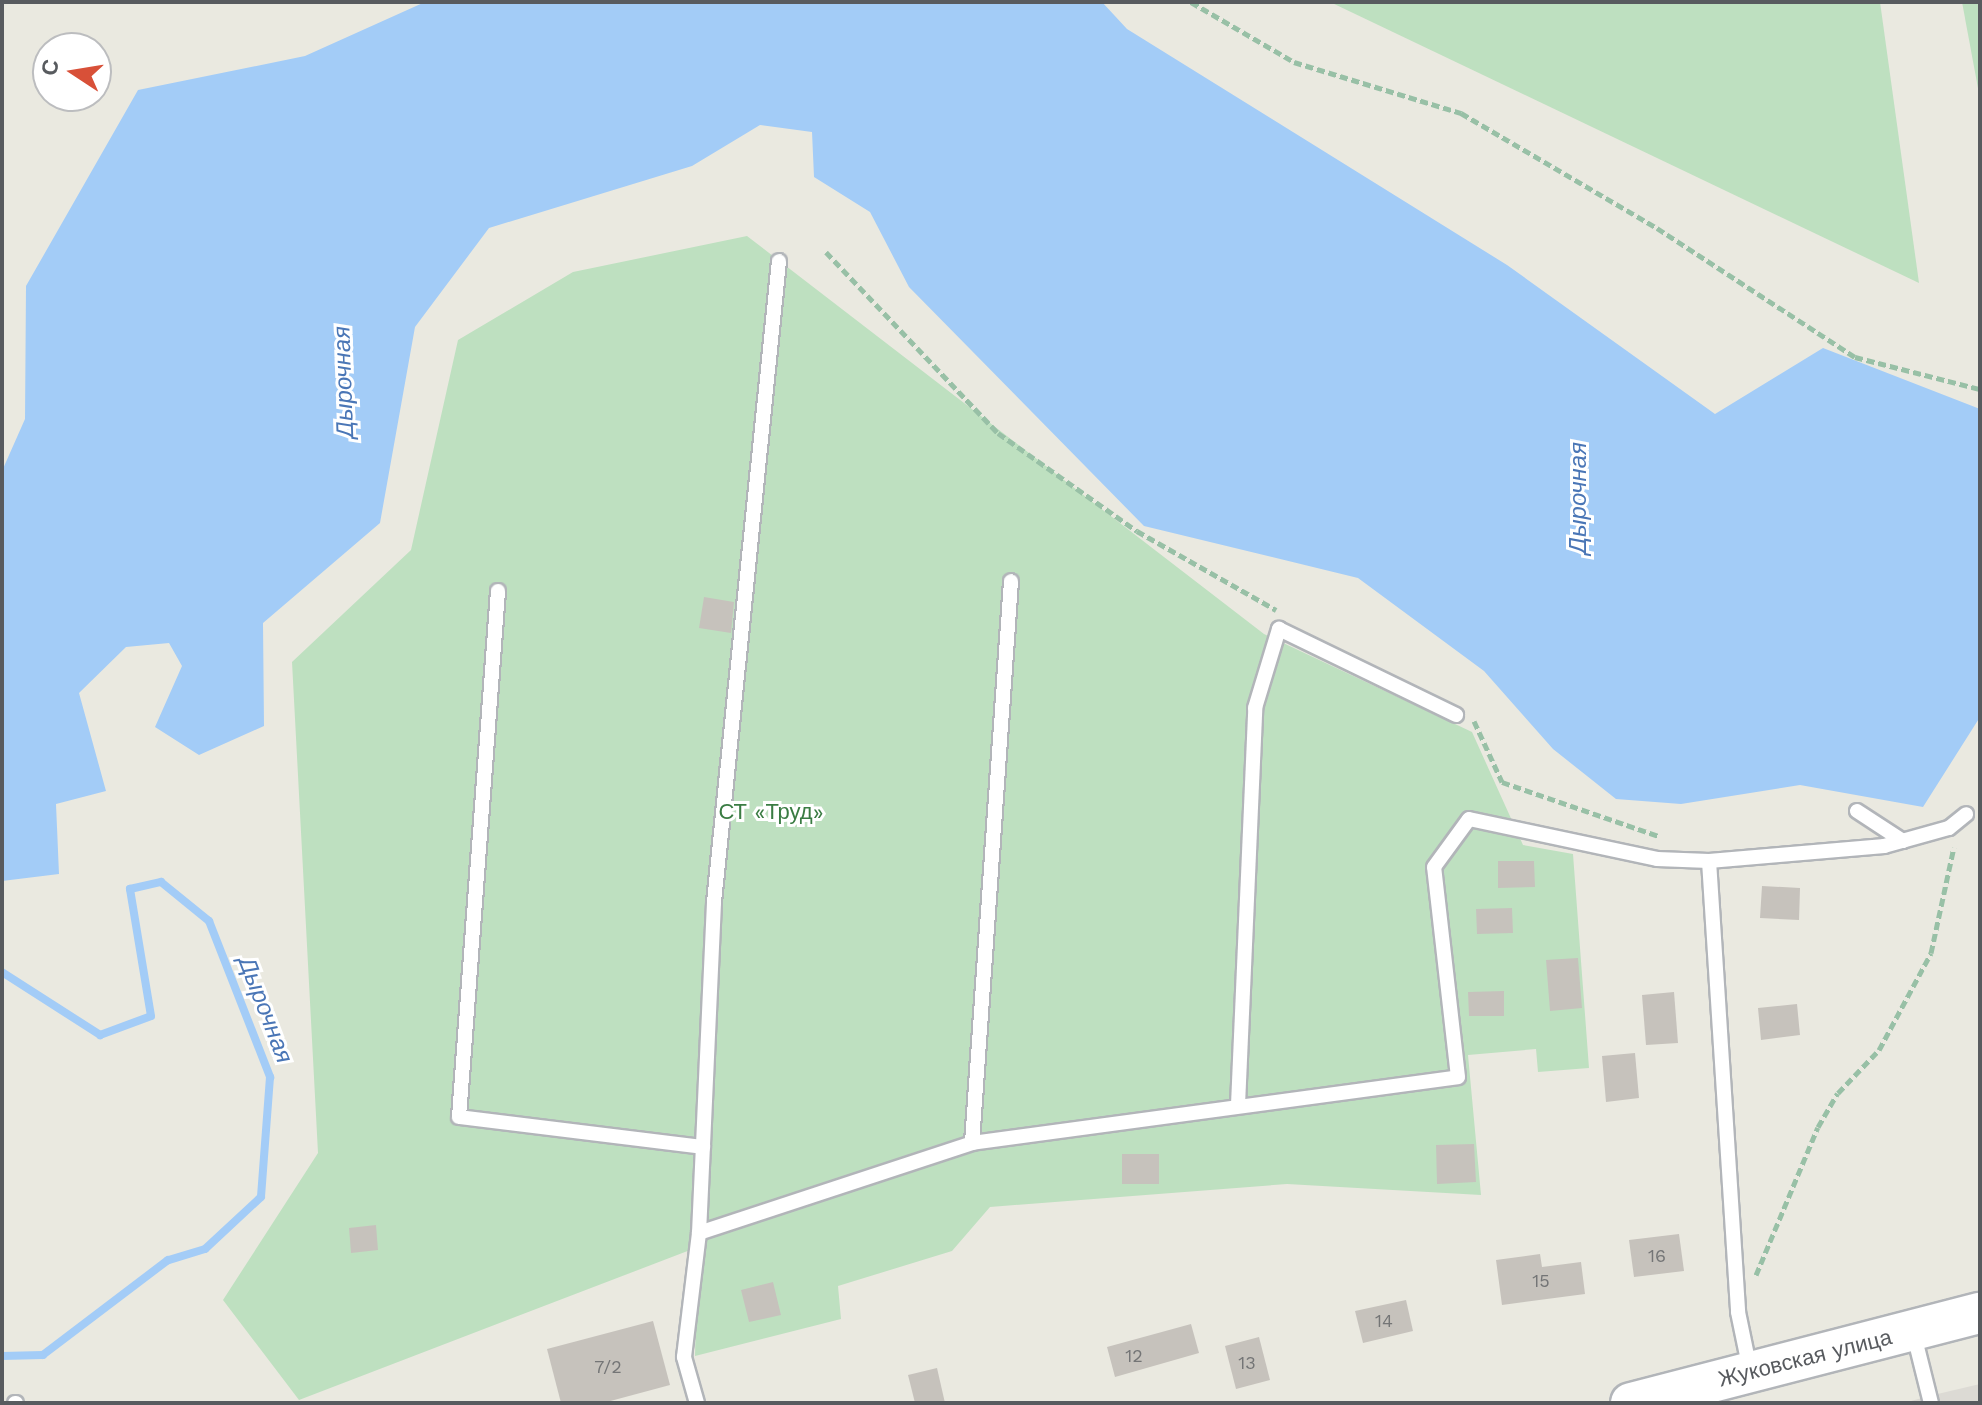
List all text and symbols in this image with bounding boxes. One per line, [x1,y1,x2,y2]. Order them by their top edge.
north arrow [32,32,112,112]
text: С [36,57,64,78]
water label: Дырочная [328,326,360,438]
water label: Дырочная [1565,442,1593,554]
park label: СТ «Труд» [718,799,824,825]
water label: Дырочная [231,953,299,1067]
house number: 16 [1648,1245,1666,1267]
house number: 15 [1532,1270,1550,1292]
house number: 14 [1375,1310,1393,1332]
street label: Жуковская улица [1716,1324,1894,1392]
house number: 12 [1125,1345,1143,1367]
house number: 13 [1238,1352,1256,1374]
house number: 7/2 [594,1356,622,1378]

